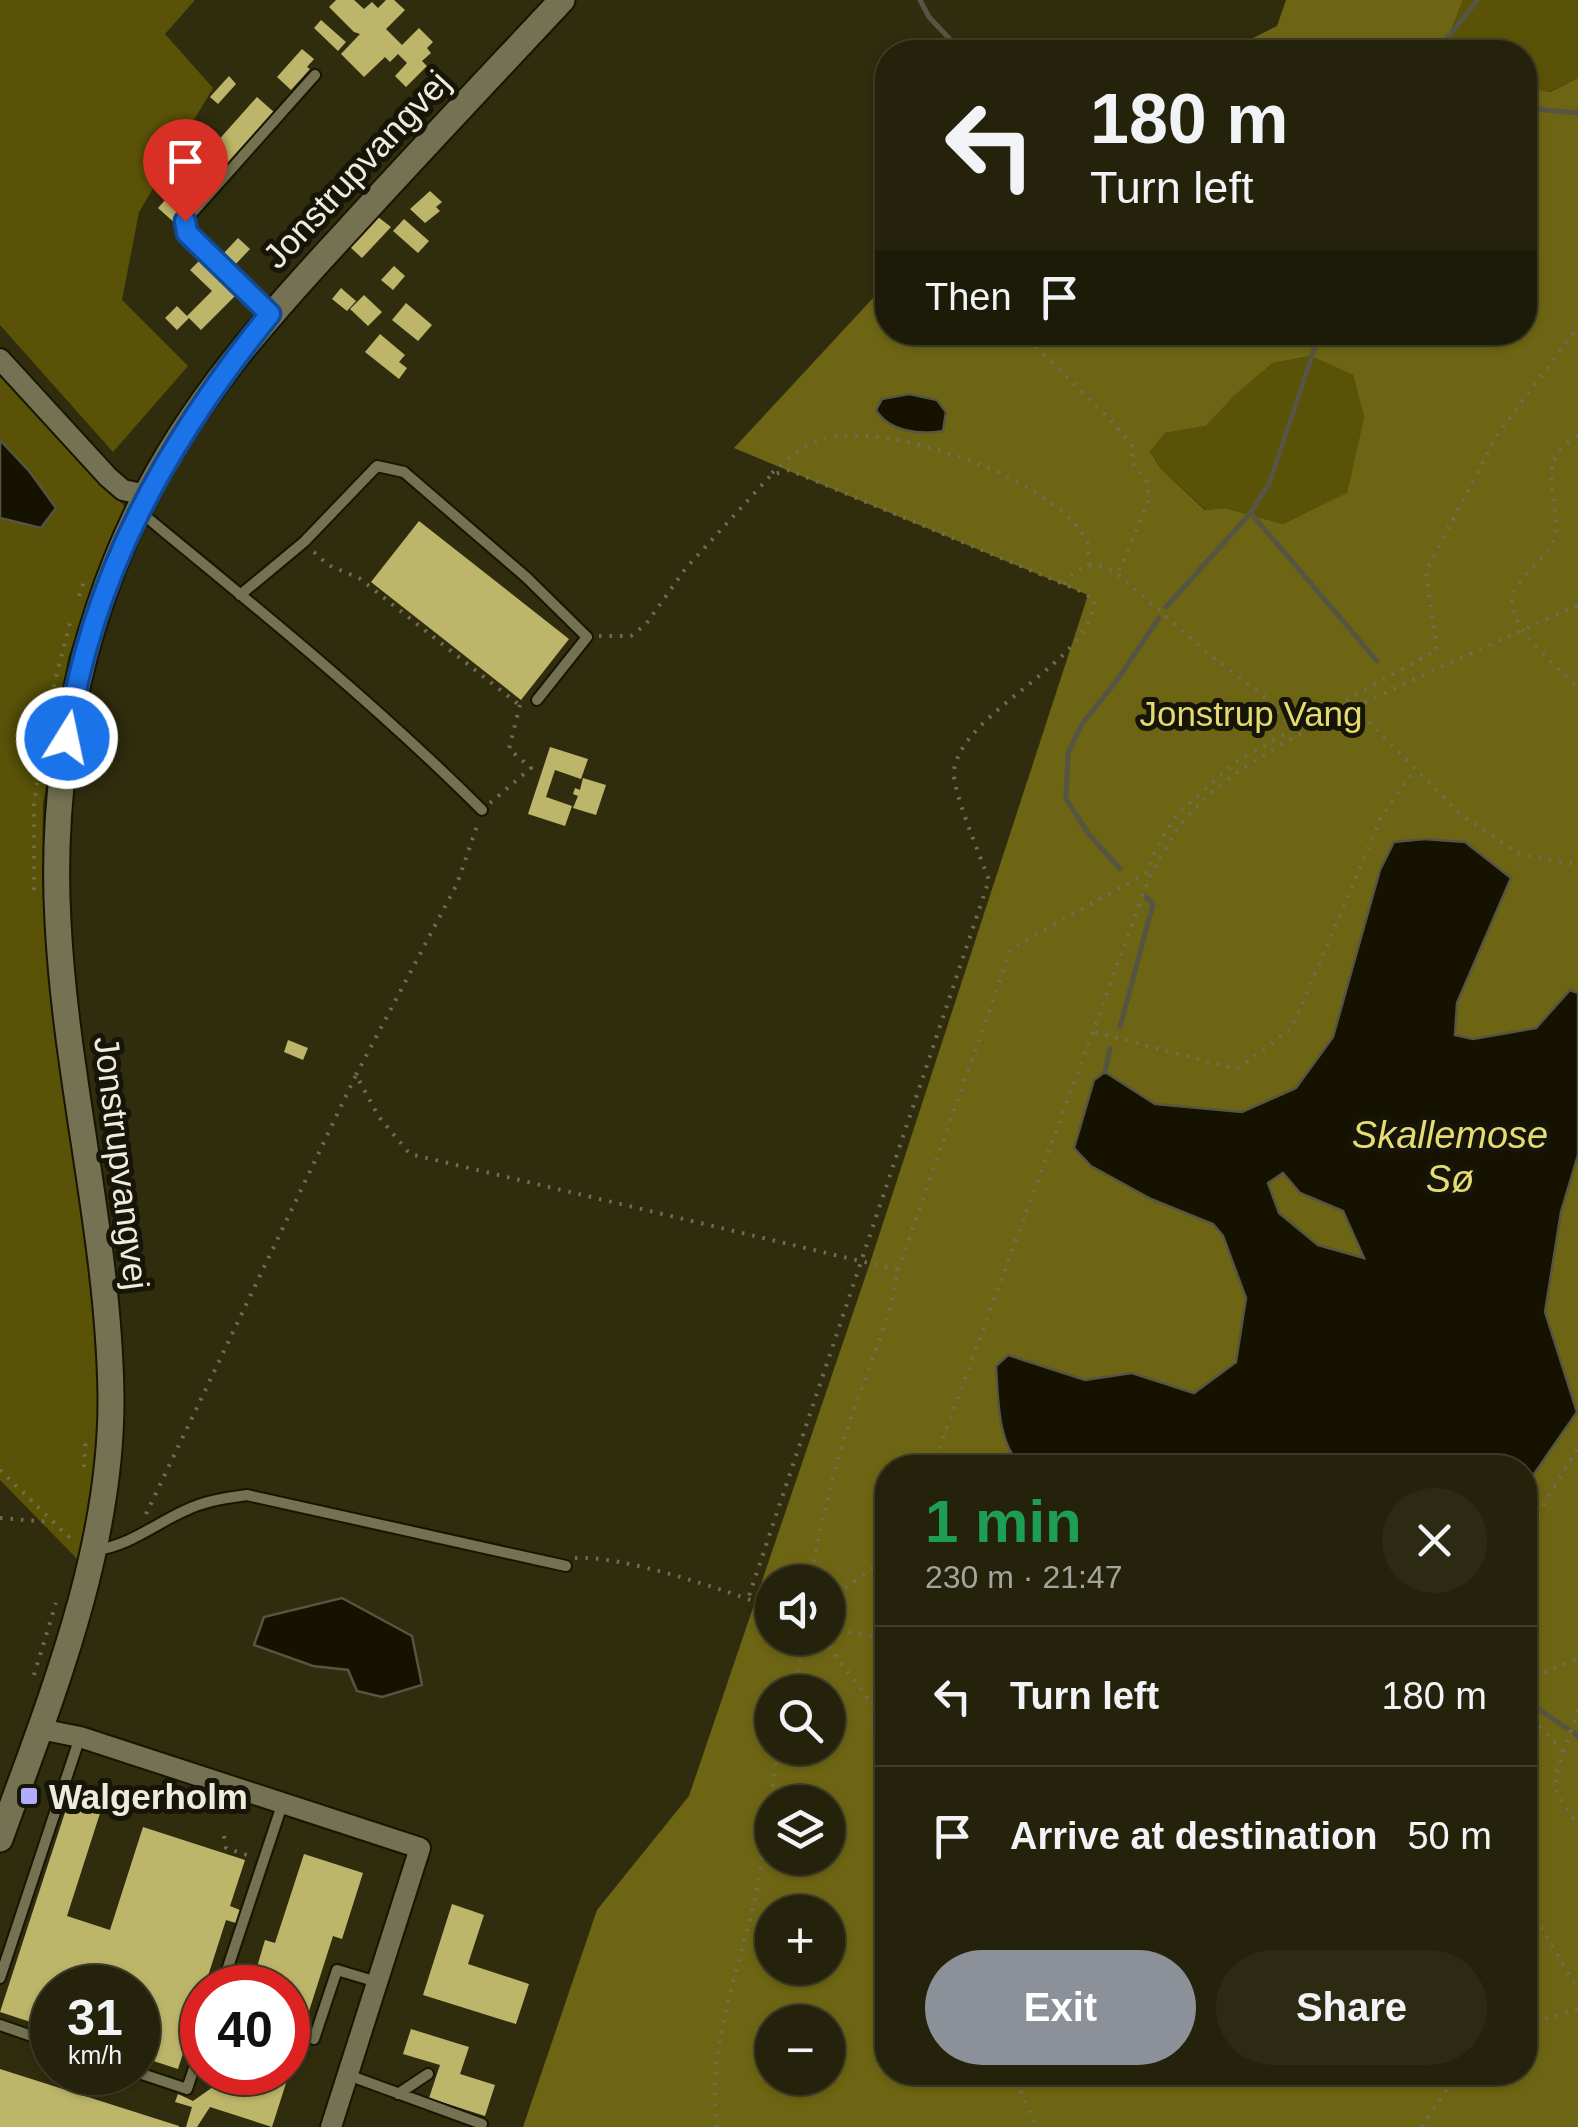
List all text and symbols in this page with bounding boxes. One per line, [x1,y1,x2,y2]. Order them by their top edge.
street label: Jonstrupvangvej [255,62,457,276]
icon: left [925,80,1055,210]
text: 180 m [1090,80,1288,158]
pin [143,119,228,222]
icon: arrive [158,134,213,189]
text: Turn left [1090,162,1253,213]
icon: arrive [1032,270,1087,325]
text: Then [925,276,1012,318]
position arrow [15,686,119,790]
park label: Jonstrup Vang [1139,694,1363,733]
street label: Jonstrupvangvej [87,1034,157,1292]
water label: Skallemose Sø [1352,1114,1548,1200]
text: 1 min [925,1488,1082,1555]
button: close [1382,1488,1487,1593]
text: 230 m · 21:47 [925,1559,1122,1595]
map controls [755,1565,845,2095]
button: sound [755,1565,845,1655]
icon: left [925,1669,980,1724]
button: search [755,1675,845,1765]
text: Turn left [1010,1675,1159,1717]
text: 180 m [1381,1675,1487,1717]
place label: Walgerholm [49,1777,248,1816]
marker: Walgerholm [18,1785,40,1807]
button: layers [755,1785,845,1875]
icon: arrive [925,1809,980,1864]
text: Arrive at destination [1010,1815,1377,1857]
text: 50 m [1407,1815,1492,1857]
button: + [755,1895,845,1985]
button: Exit [925,1950,1196,2065]
button: Share [1216,1950,1487,2065]
speed limit sign: 40 [180,1965,310,2095]
text: 31 [67,1990,123,2046]
button: − [755,2005,845,2095]
text: km/h [68,2041,122,2069]

